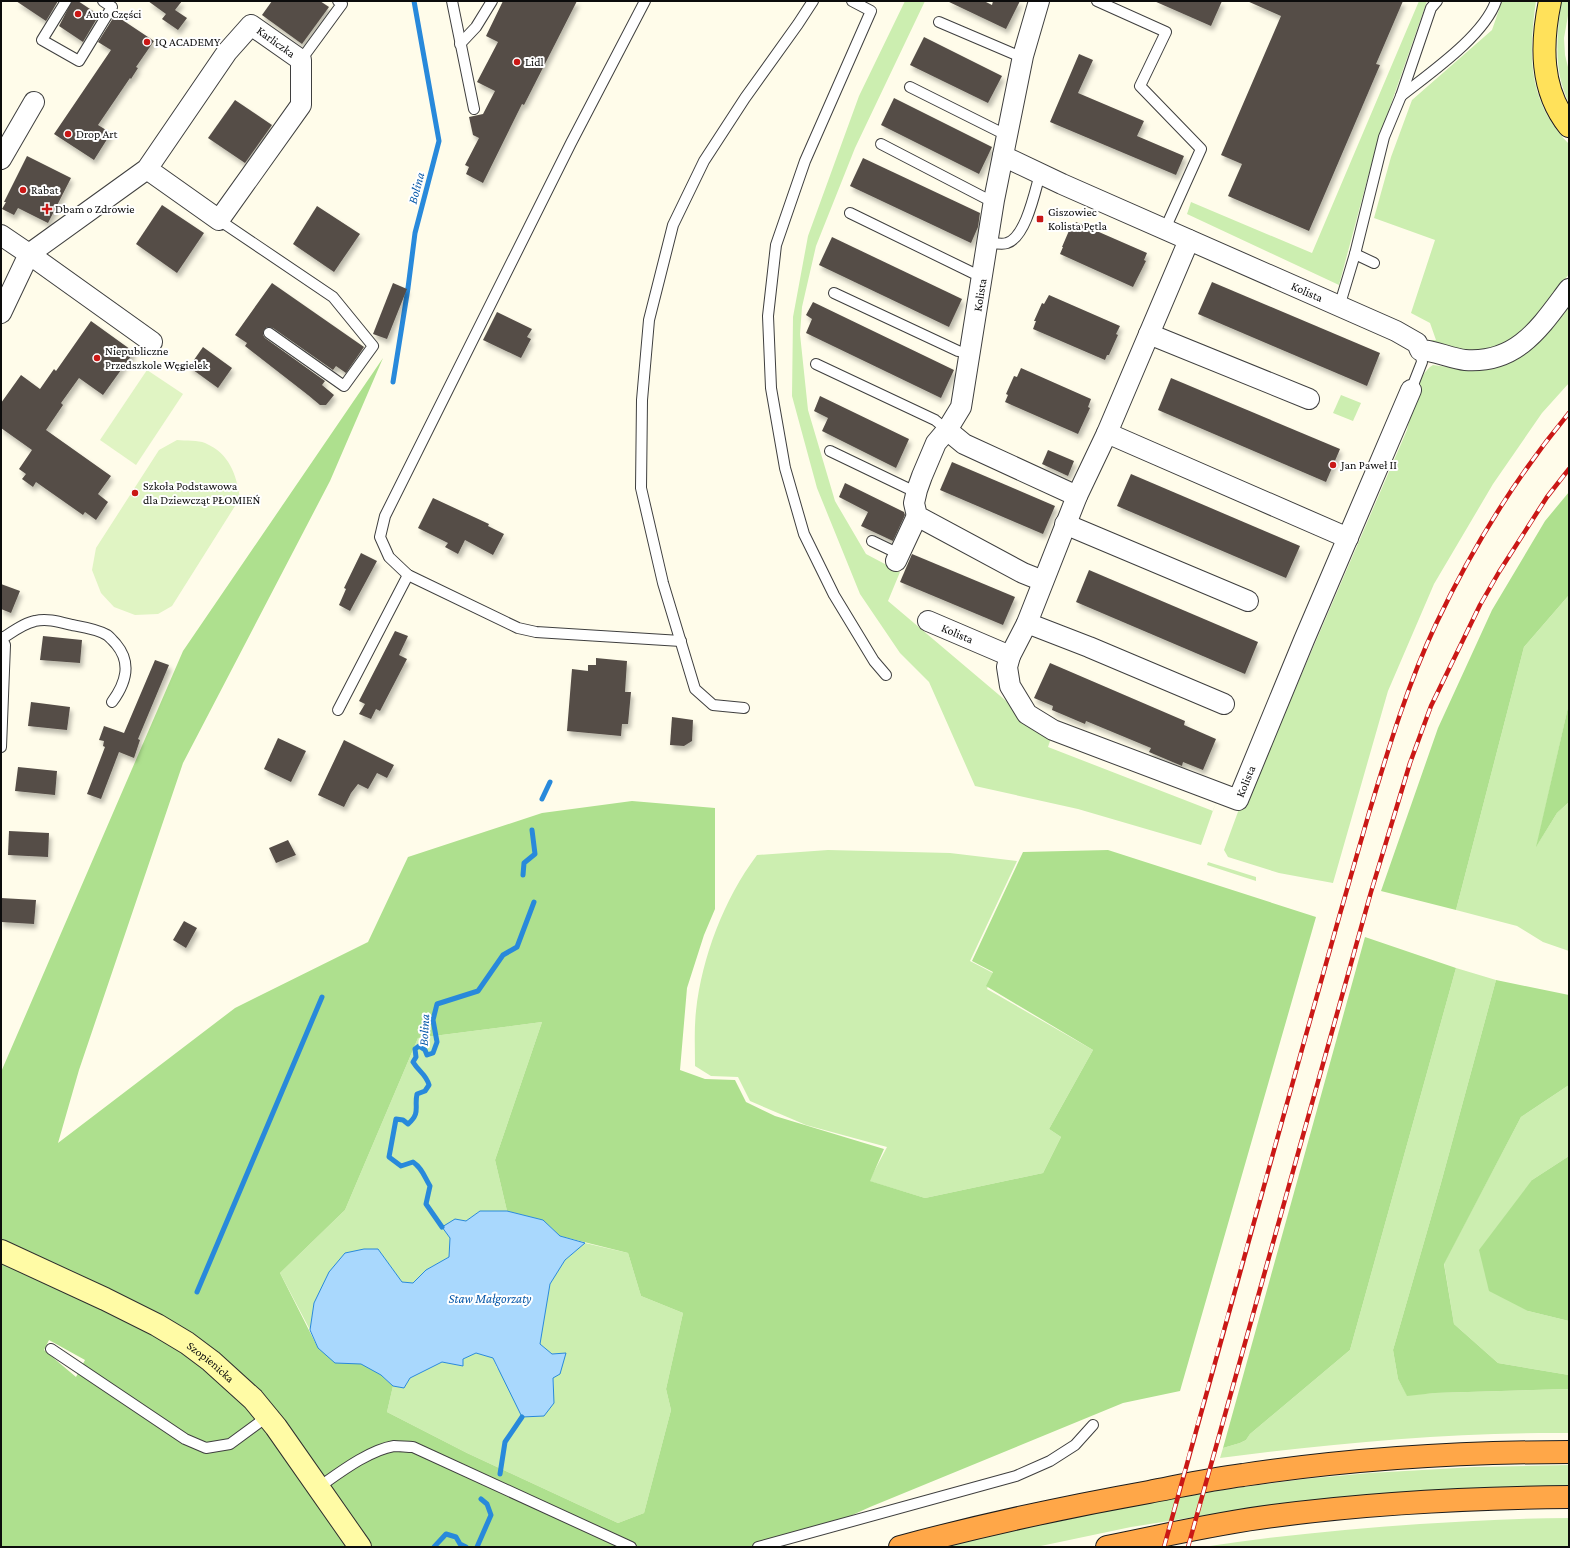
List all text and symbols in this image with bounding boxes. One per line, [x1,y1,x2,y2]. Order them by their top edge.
place label: Auto Części [86,7,141,21]
marker: Auto Części [73,9,83,19]
street label: Karliczka [254,23,298,61]
place label: IQ ACADEMY [155,35,221,49]
marker: IQ ACADEMY [142,37,152,47]
place label: Lidl [525,55,544,69]
marker: Lidl [512,57,522,67]
place label: Drop Art [76,127,119,141]
marker: Drop Art [63,129,73,139]
water label: Bolina [405,171,427,205]
place label: Rabat [31,183,60,197]
marker: Rabat [18,185,28,195]
place label: Dbam o Zdrowie [55,202,135,216]
marker: Dbam o Zdrowie [42,204,52,214]
place label: Giszowiec Kolista Pętla [1048,205,1108,233]
marker: Giszowiec Kolista Pętla [1035,214,1045,224]
street label: Kolista [970,277,990,312]
street label: Kolista [1289,279,1325,305]
place label: Niepubliczne Przedszkole Węgielek [105,344,208,372]
marker: Niepubliczne Przedszkole Węgielek [92,353,102,363]
place label: Jan Paweł II [1340,458,1397,472]
marker: Jan Paweł II [1328,460,1338,470]
place label: Szkoła Podstawowa dla Dziewcząt PŁOMIEŃ [143,479,260,507]
marker: Szkoła Podstawowa dla Dziewcząt PŁOMIEŃ [130,488,140,498]
street label: Kolista [939,621,976,647]
street label: Kolista [1233,763,1259,799]
water label: Bolina [416,1014,432,1046]
water label: Staw Małgorzaty [449,1291,532,1306]
street label: Szopienicka [184,1338,237,1386]

